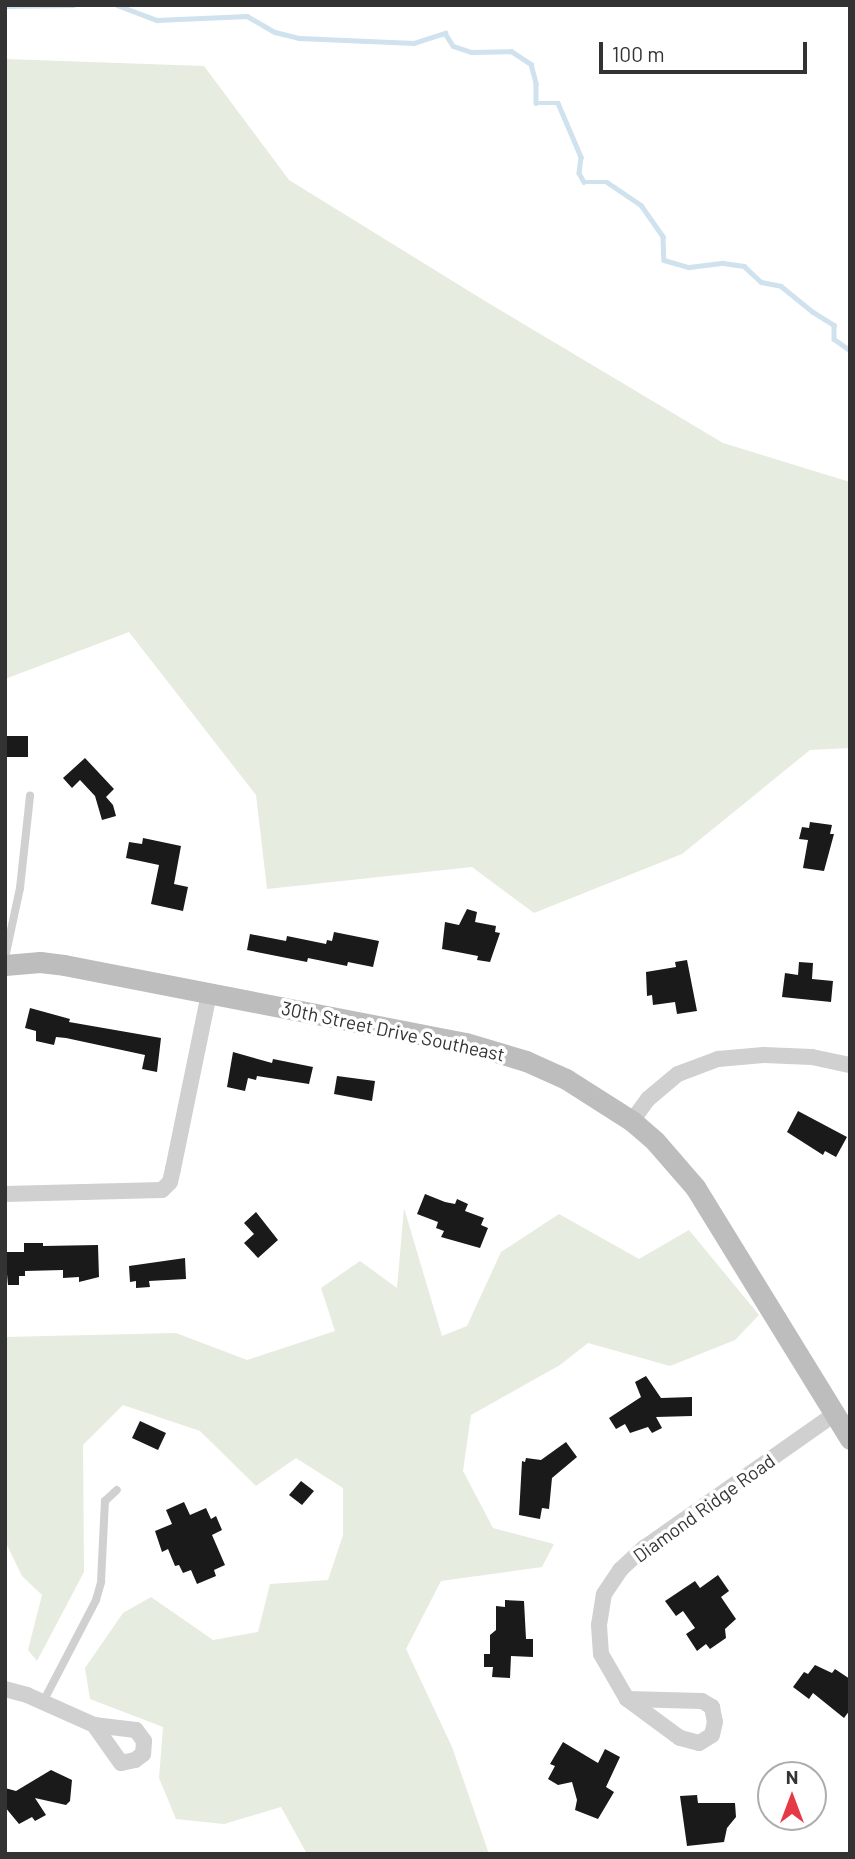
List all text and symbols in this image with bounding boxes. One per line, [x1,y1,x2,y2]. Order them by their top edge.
scale bar [603,28,811,72]
text: 100 m [612,41,665,66]
street label: 30th Street Drive Southeast [279,996,507,1066]
street label: Diamond Ridge Road [629,1449,779,1567]
north arrow [757,1761,827,1831]
text: N [786,1765,798,1788]

